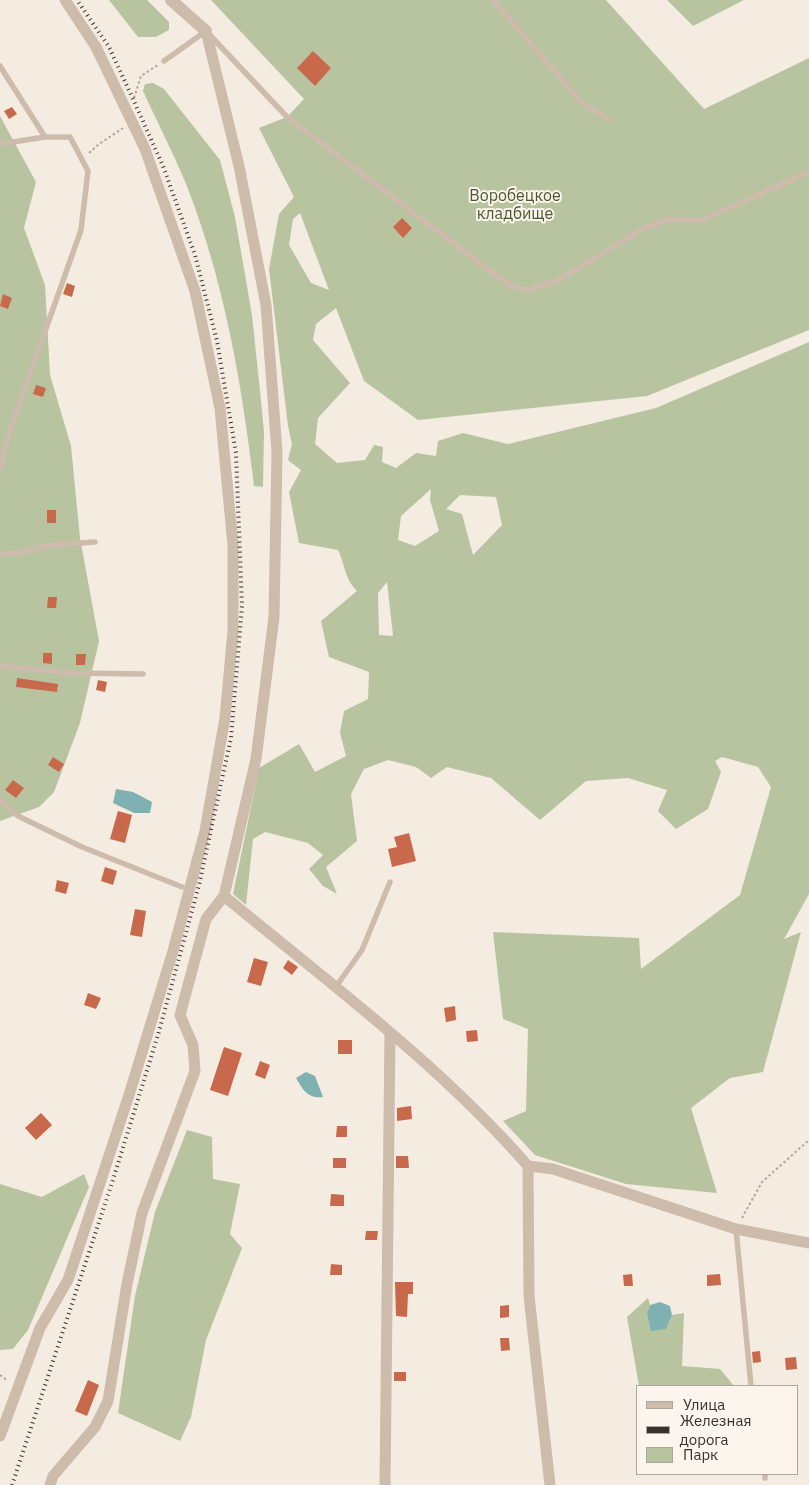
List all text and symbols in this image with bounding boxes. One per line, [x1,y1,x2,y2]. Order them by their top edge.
park label: Воробецкое кладбище [469,186,561,224]
legend [636,1385,799,1475]
text: Улица [683,1395,725,1414]
text: Железная дорога [680,1411,751,1449]
text: Парк [683,1445,718,1464]

